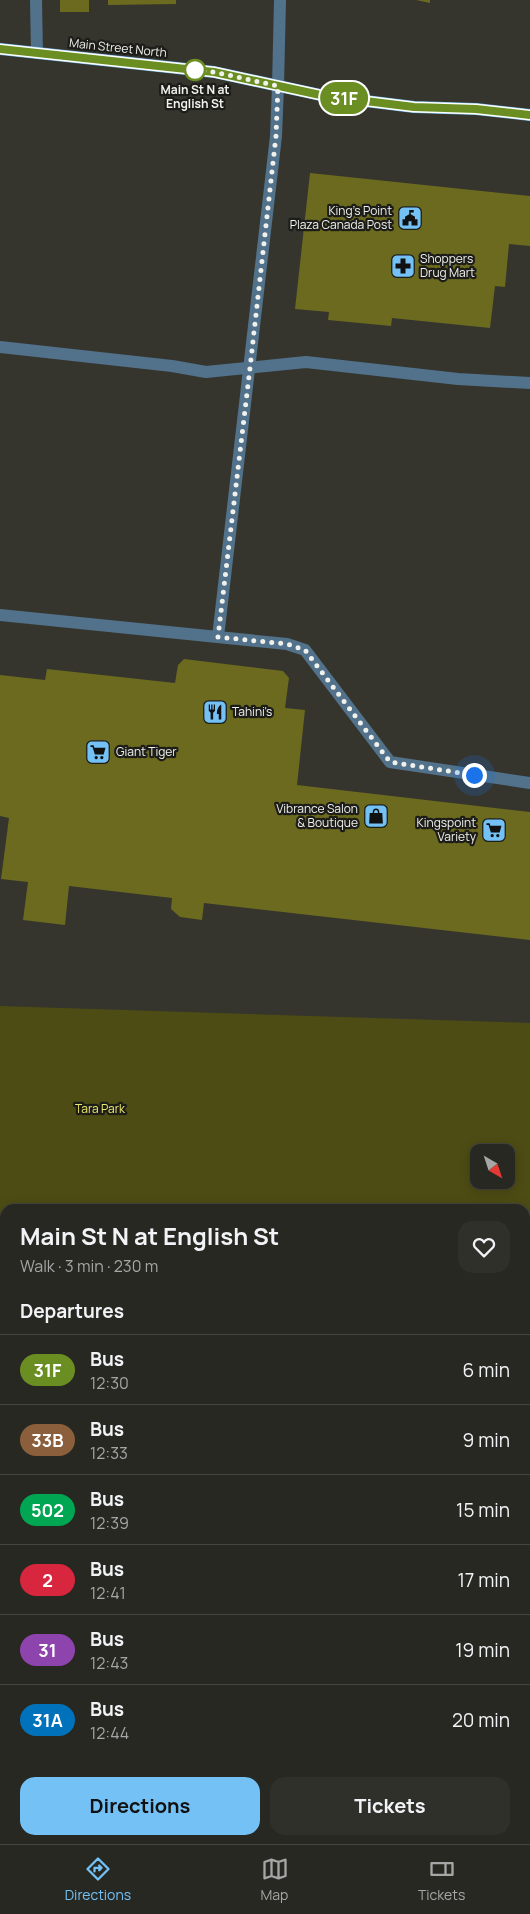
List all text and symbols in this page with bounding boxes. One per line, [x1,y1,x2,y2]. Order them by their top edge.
street label: Main Street North [68,34,168,61]
marker: Main St N at English St [184,59,206,81]
place label: Main St N at English St [160,81,230,112]
line badge: 31F [315,82,373,114]
text: 31F [330,86,358,110]
place label: King's Point Plaza Canada Post [290,202,392,233]
public building icon: King's Point Plaza Canada Post [397,205,423,231]
place label: Shoppers Drug Mart [420,250,475,281]
pharmacy icon: Shoppers Drug Mart [390,253,416,279]
restaurant icon: Tahini's [202,699,228,725]
place label: Tahini's [232,703,272,720]
supermarket icon: Giant Tiger [85,739,111,765]
place label: Giant Tiger [116,743,177,760]
your location [462,763,487,788]
place label: Vibrance Salon & Boutique [276,800,358,831]
shop icon: Vibrance Salon & Boutique [363,803,389,829]
place label: Kingspoint Variety [417,814,477,845]
supermarket icon: Kingspoint Variety [481,817,507,843]
park label: Tara Park [75,1100,126,1117]
north arrow [470,1144,515,1189]
map controls [470,1144,515,1189]
text: Main St N at English St [20,1219,279,1252]
button: heart [458,1221,510,1273]
text: Walk · 3 min · 230 m [20,1255,158,1277]
text: Departures [20,1298,124,1324]
text: Bus [90,1346,124,1372]
text: 6 min [463,1357,510,1383]
text: 31F [34,1358,61,1382]
text: 12:30 [90,1372,129,1394]
text: Bus [90,1416,124,1442]
text: 9 min [463,1427,510,1453]
text: 33B [31,1428,64,1452]
text: 12:33 [90,1442,128,1464]
text: Bus [90,1486,124,1512]
text: 15 min [456,1497,510,1523]
text: 502 [31,1498,64,1522]
text: 12:39 [90,1512,129,1534]
text: Bus [90,1556,124,1582]
text: 17 min [457,1567,510,1593]
text: 2 [42,1568,53,1592]
text: 12:41 [90,1582,126,1604]
text: Bus [90,1626,124,1652]
text: 19 min [455,1637,510,1663]
text: 31 [38,1638,57,1662]
text: 12:43 [90,1652,128,1674]
text: Bus [90,1696,124,1722]
text: 20 min [452,1707,510,1733]
text: 31A [32,1708,63,1732]
text: 12:44 [90,1722,129,1744]
button: Directions [20,1777,260,1835]
button: Tickets [270,1777,510,1835]
tab: Directions [65,1855,131,1904]
tab: Map [261,1855,289,1904]
tab: Tickets [418,1855,465,1904]

